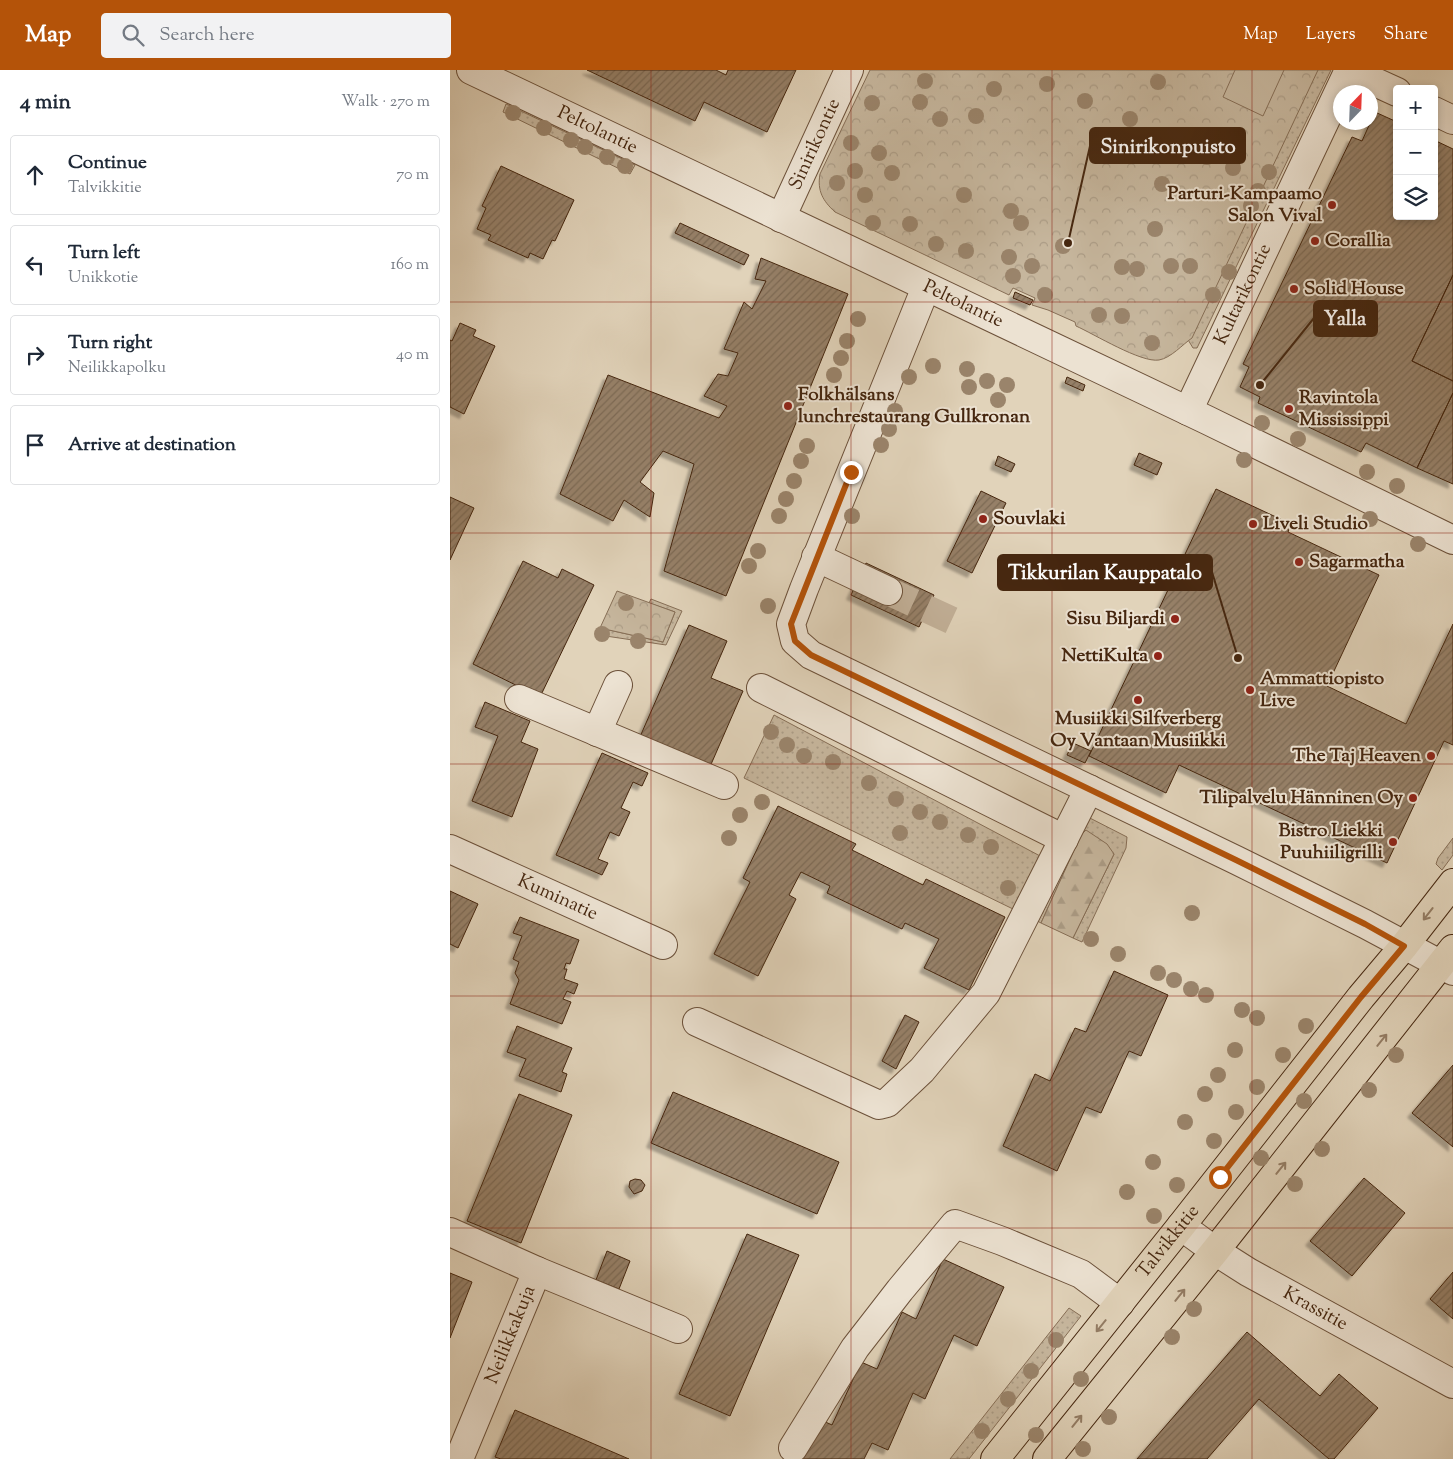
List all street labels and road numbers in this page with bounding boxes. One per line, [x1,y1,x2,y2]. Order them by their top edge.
street label: Sinirikontie [782,94,848,195]
street label: Peltolantie [553,99,642,161]
street label: Kultarikontie [1208,239,1279,349]
street label: Peltolantie [918,273,1008,335]
street label: Kuminatie [513,868,602,927]
street label: Talvikkitie [1131,1199,1206,1284]
street label: Krassitie [1278,1280,1353,1338]
street label: Neilikkakuja [479,1281,543,1388]

